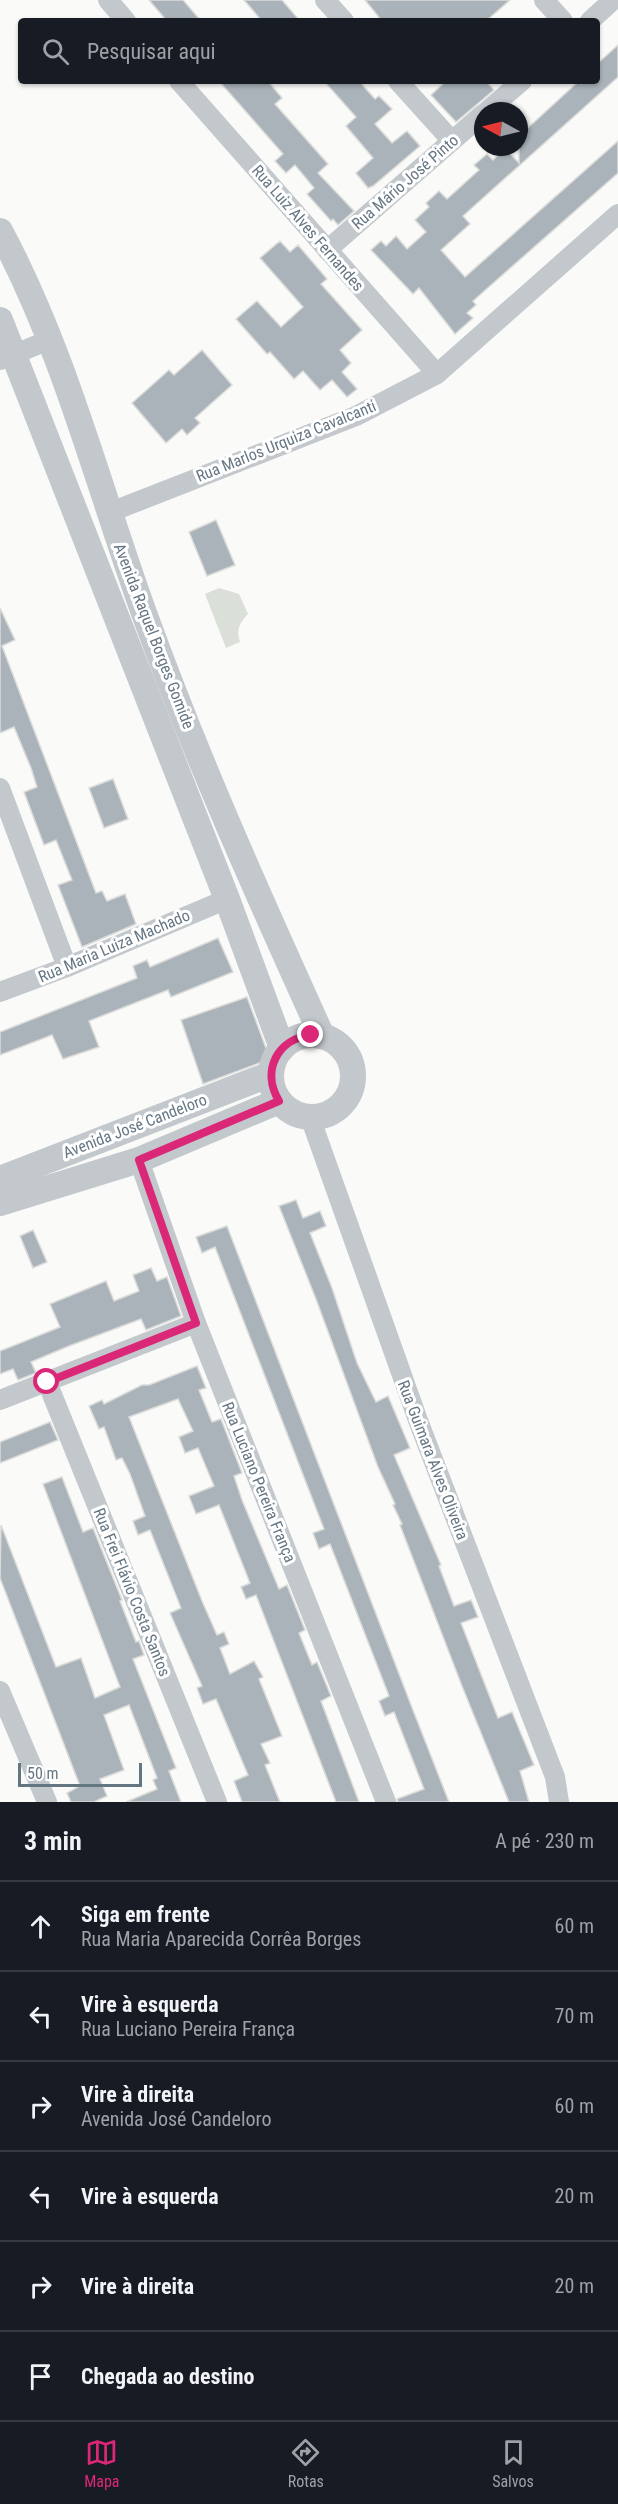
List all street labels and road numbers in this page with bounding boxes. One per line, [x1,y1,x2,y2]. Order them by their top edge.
street label: Rua Mário José Pinto [348,131,462,233]
street label: Rua Luiz Alves Fernandes [248,161,368,295]
street label: Rua Marlos Urquiza Cavalcanti [193,396,379,486]
street label: Avenida Raquel Borges Gomide [110,541,198,731]
street label: Rua Maria Luiza Machado [35,905,193,987]
street label: Avenida José Candeloro [60,1090,210,1162]
street label: Rua Guimara Alves Oliveira [394,1378,472,1542]
street label: Rua Luciano Pereira França [218,1399,300,1565]
street label: Rua Frei Flávio Costa Santos [90,1505,174,1679]

